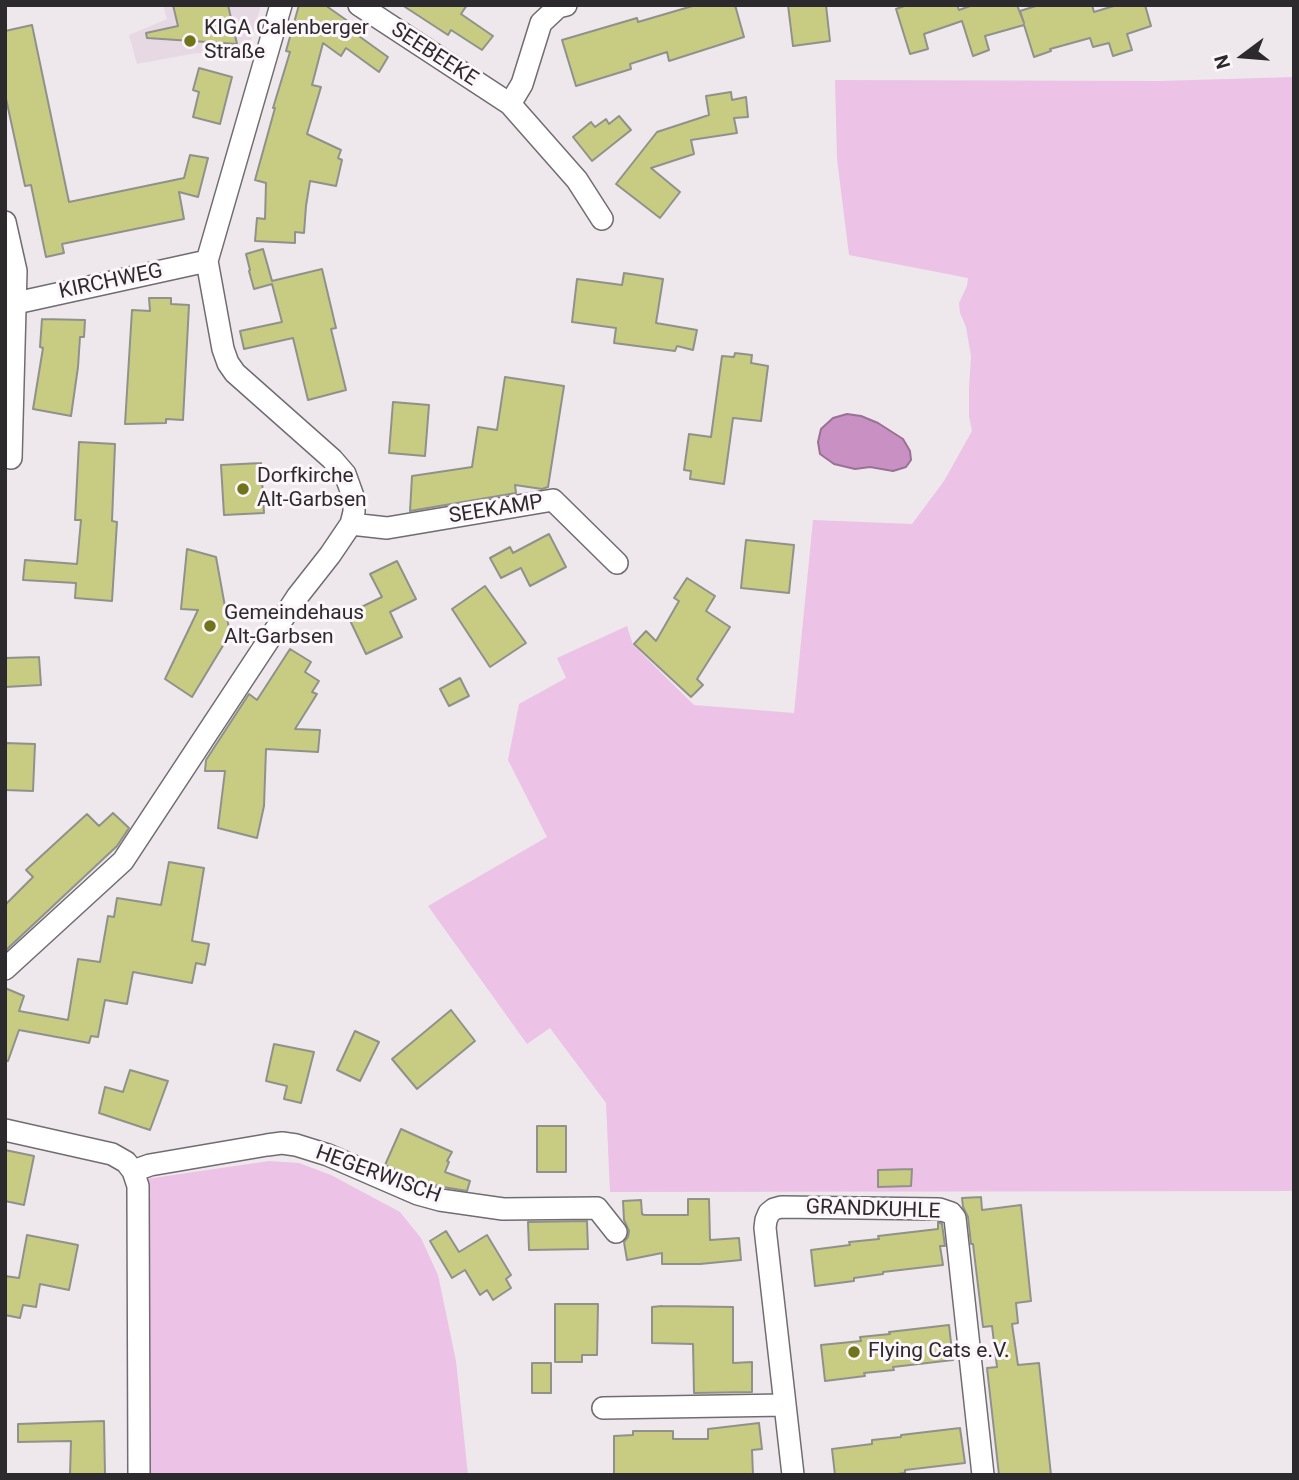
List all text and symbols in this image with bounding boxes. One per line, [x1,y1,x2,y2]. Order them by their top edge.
place label: KIGA Calenberger Straße [204,16,369,66]
street label: SEEBEEKE [386,18,482,92]
north arrow [1208,21,1278,91]
marker: KIGA Calenberger Straße [182,33,198,49]
text: N [1209,52,1235,72]
street label: KIRCHWEG [57,259,165,305]
place label: Dorfkirche Alt-Garbsen [257,464,367,514]
marker: Dorfkirche Alt-Garbsen [235,481,251,497]
street label: SEEKAMP [447,490,545,530]
place label: Gemeindehaus Alt-Garbsen [224,601,364,651]
marker: Gemeindehaus Alt-Garbsen [202,618,218,634]
street label: HEGERWISCH [312,1141,444,1209]
street label: GRANDKUHLE [805,1195,941,1225]
place label: Flying Cats e.V. [868,1339,1010,1365]
marker: Flying Cats e.V. [846,1344,862,1360]

